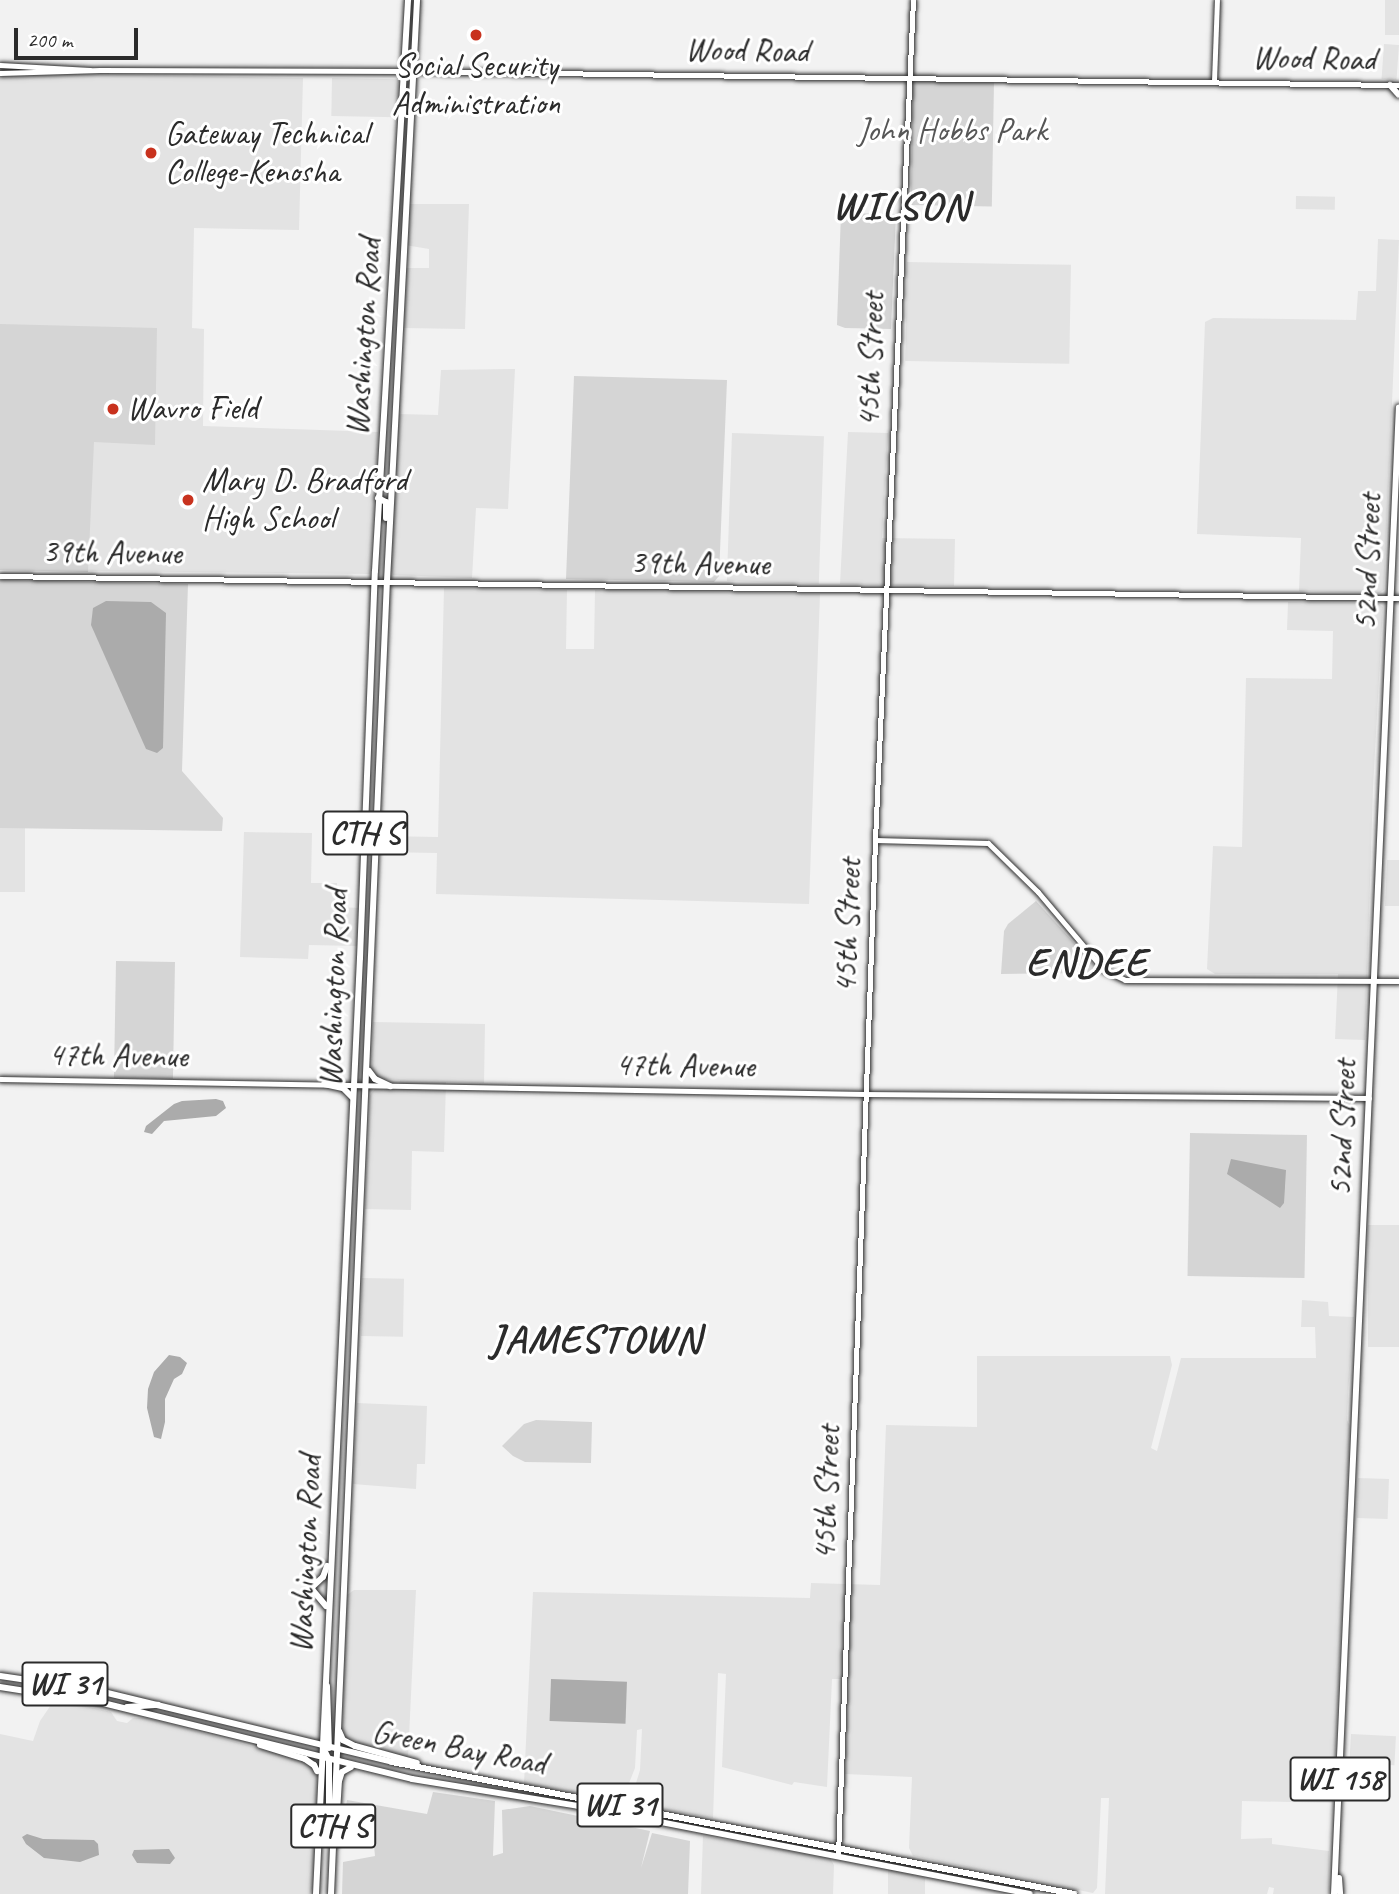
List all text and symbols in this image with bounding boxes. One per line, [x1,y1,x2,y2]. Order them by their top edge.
scale bar [18,14,142,58]
text: 200 m [27,27,72,53]
marker: Social Security Administration [468,27,484,43]
street label: Wood Road [685,30,809,72]
street label: Wood Road [1252,38,1376,80]
place label: Social Security Administration [392,46,560,124]
park label: John Hobbs Park [857,111,1047,151]
place label: Gateway Technical College-Kenosha [165,114,368,192]
marker: Gateway Technical College-Kenosha [143,145,159,161]
district label: WILSON [833,182,969,230]
street label: Washington Road [337,237,391,437]
street label: 45th Street [849,292,893,428]
place label: Wavro Field [127,389,258,429]
marker: Wavro Field [105,401,121,417]
place label: Mary D. Bradford High School [202,461,407,539]
marker: Mary D. Bradford High School [180,492,196,508]
street label: 52nd Street [1346,493,1390,631]
street label: 39th Avenue [42,532,182,574]
street label: 39th Avenue [630,543,770,585]
road number: CTH S [321,804,409,862]
street label: 45th Street [826,858,870,994]
street label: Washington Road [311,888,357,1088]
district label: ENDEE [1027,938,1147,986]
street label: 47th Avenue [48,1035,188,1077]
street label: 47th Avenue [615,1045,755,1087]
street label: 52nd Street [1321,1059,1365,1197]
district label: JAMESTOWN [492,1315,700,1363]
street label: 45th Street [805,1425,849,1561]
street label: Washington Road [281,1454,331,1654]
road number: WI 31 [21,1656,109,1713]
street label: Green Bay Road [368,1712,550,1784]
road number: WI 158 [1289,1750,1391,1808]
road number: WI 31 [576,1776,664,1833]
road number: CTH S [289,1798,377,1854]

